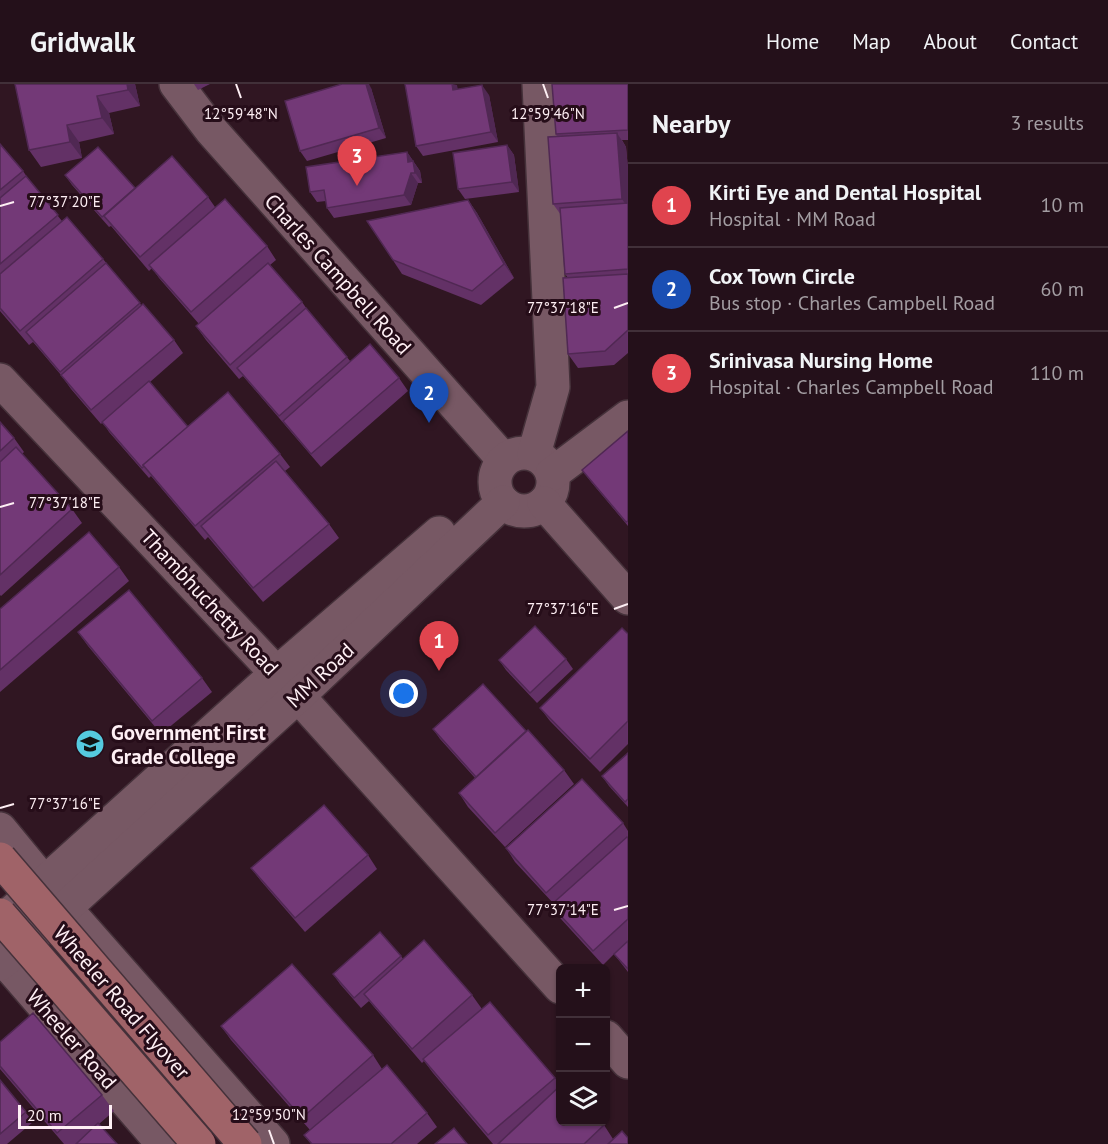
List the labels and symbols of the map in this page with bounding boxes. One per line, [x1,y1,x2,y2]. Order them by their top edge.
text: 12°59'48"N [204,104,278,123]
text: 12°59'46"N [511,104,585,123]
pin: 3 [338,136,376,186]
street label: Charles Campbell Road [259,188,417,360]
text: 77°37'20"E [29,192,101,211]
text: 77°37'18"E [527,298,599,317]
pin: 2 [410,374,448,423]
text: 77°37'18"E [29,493,101,512]
street label: Thambhuchetty Road [135,523,285,681]
text: 77°37'16"E [527,599,599,618]
pin: 1 [420,622,458,671]
street label: MM Road [280,637,360,713]
your location [389,679,418,708]
place label: Government First Grade College [111,719,266,770]
school or university icon: Government First Grade College [74,728,106,760]
text: 77°37'16"E [29,794,101,813]
text: 77°37'14"E [527,900,599,919]
street label: Wheeler Road Flyover [49,920,195,1084]
street label: Wheeler Road [22,984,122,1094]
scale bar [18,1102,112,1130]
text: 12°59'50"N [232,1105,306,1124]

